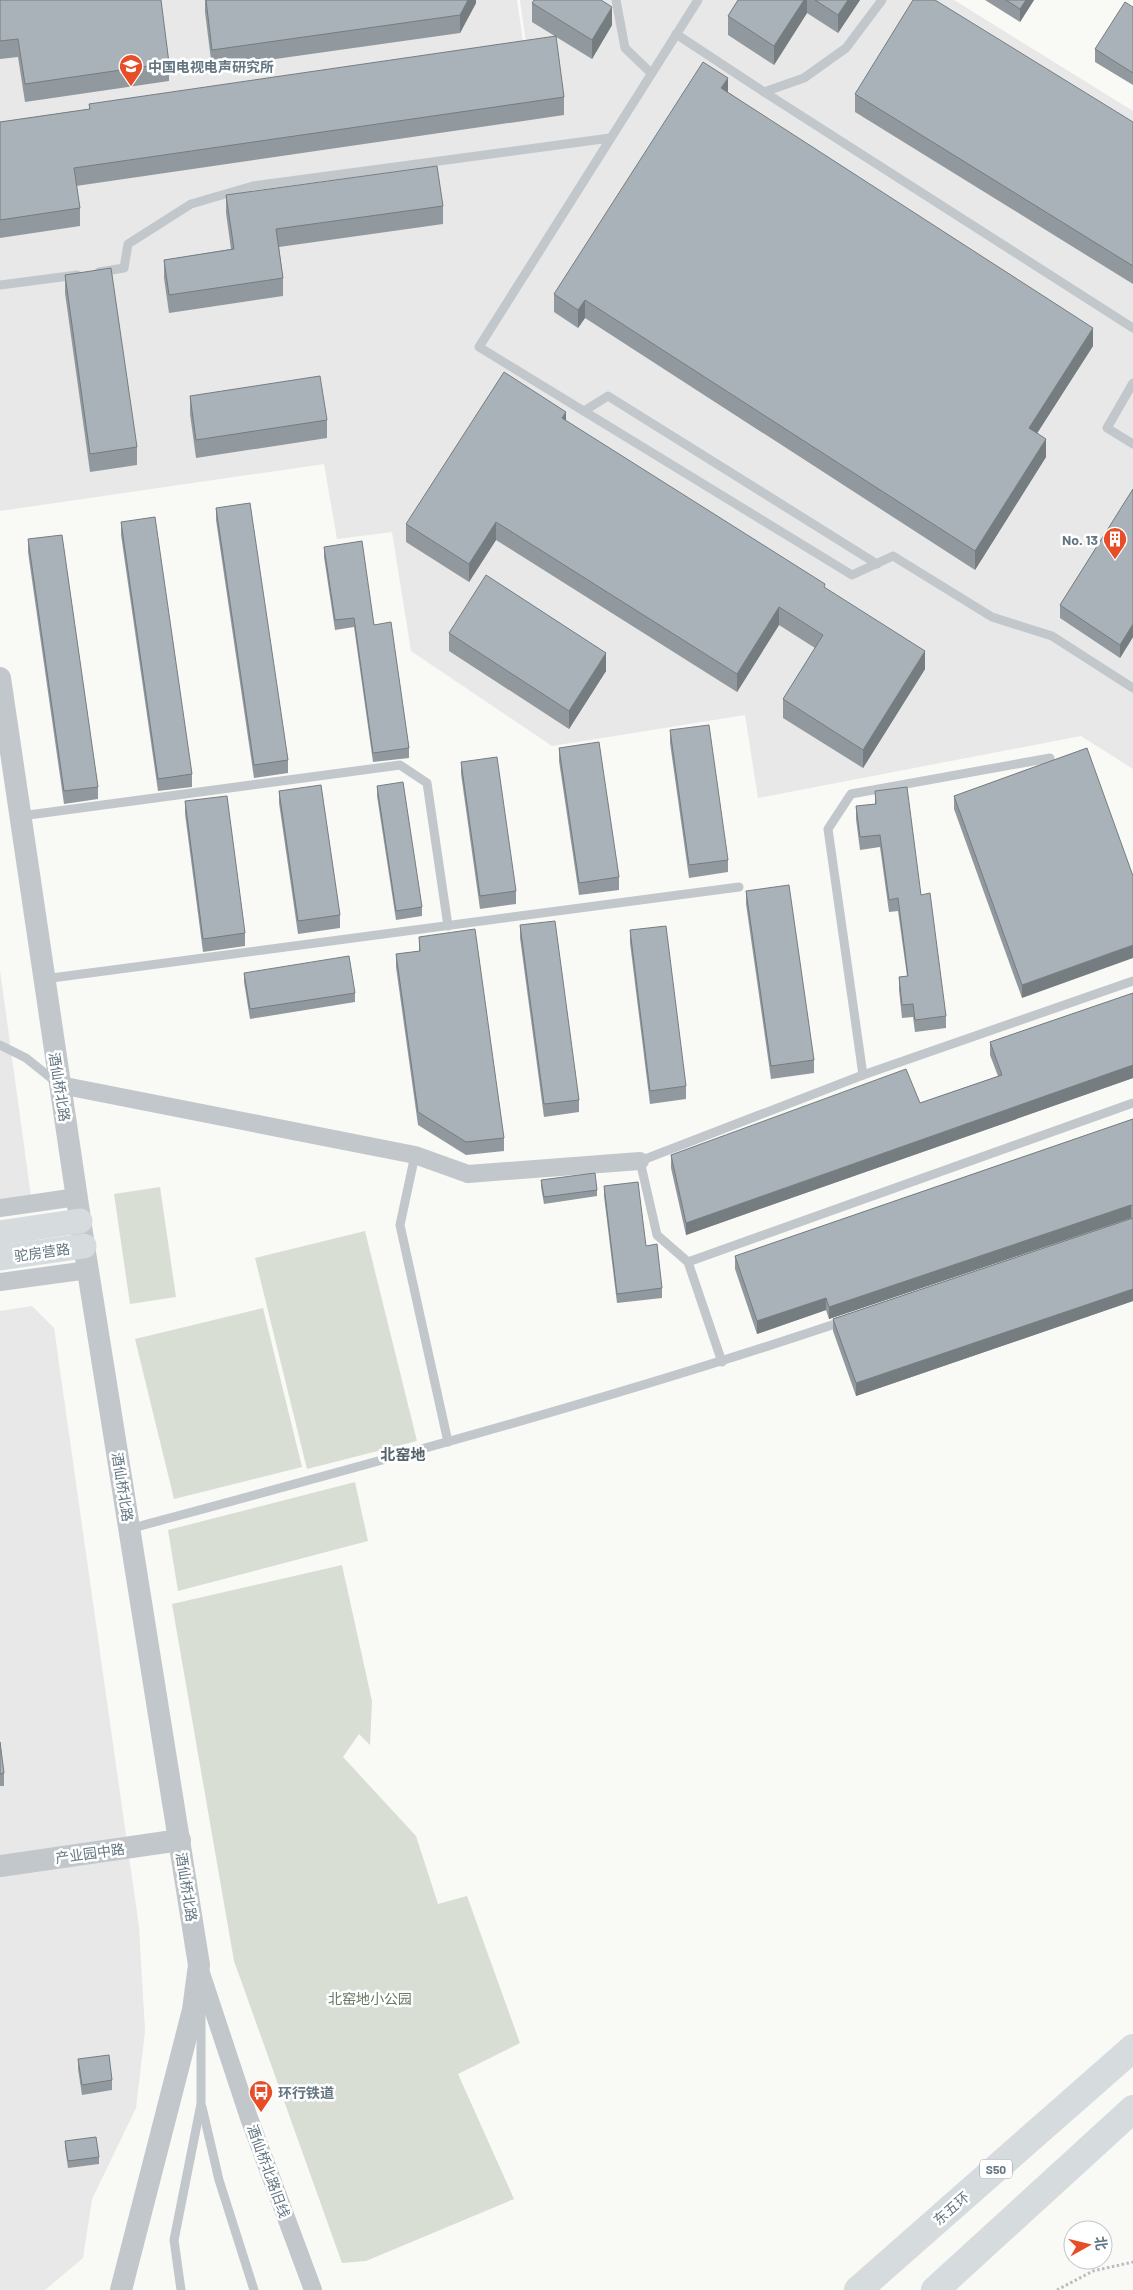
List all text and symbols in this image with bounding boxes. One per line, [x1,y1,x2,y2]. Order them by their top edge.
school or university icon: 中国电视电声研究所 [118,53,144,87]
place label: 中国电视电声研究所 [148,58,274,75]
building icon: No. 13 [1102,526,1128,560]
place label: No. 13 [1062,531,1098,548]
street label: 酒仙桥北路 [46,1051,74,1123]
street label: 驼房营路 [13,1240,71,1264]
district label: 北窑地 [380,1445,426,1463]
street label: 酒仙桥北路 [109,1451,137,1523]
street label: 产业园中路 [54,1840,126,1866]
street label: 酒仙桥北路 [173,1851,201,1923]
park label: 北窑地小公园 [328,1990,412,2007]
bus stop icon: 环行铁道 [248,2079,274,2113]
place label: 环行铁道 [278,2084,334,2101]
street label: 酒仙桥北路旧线 [244,2122,294,2220]
road number: S50 [980,2160,1012,2178]
street label: 东五环 [930,2188,972,2228]
north arrow [1063,2220,1113,2270]
text: 北 [1092,2235,1111,2251]

